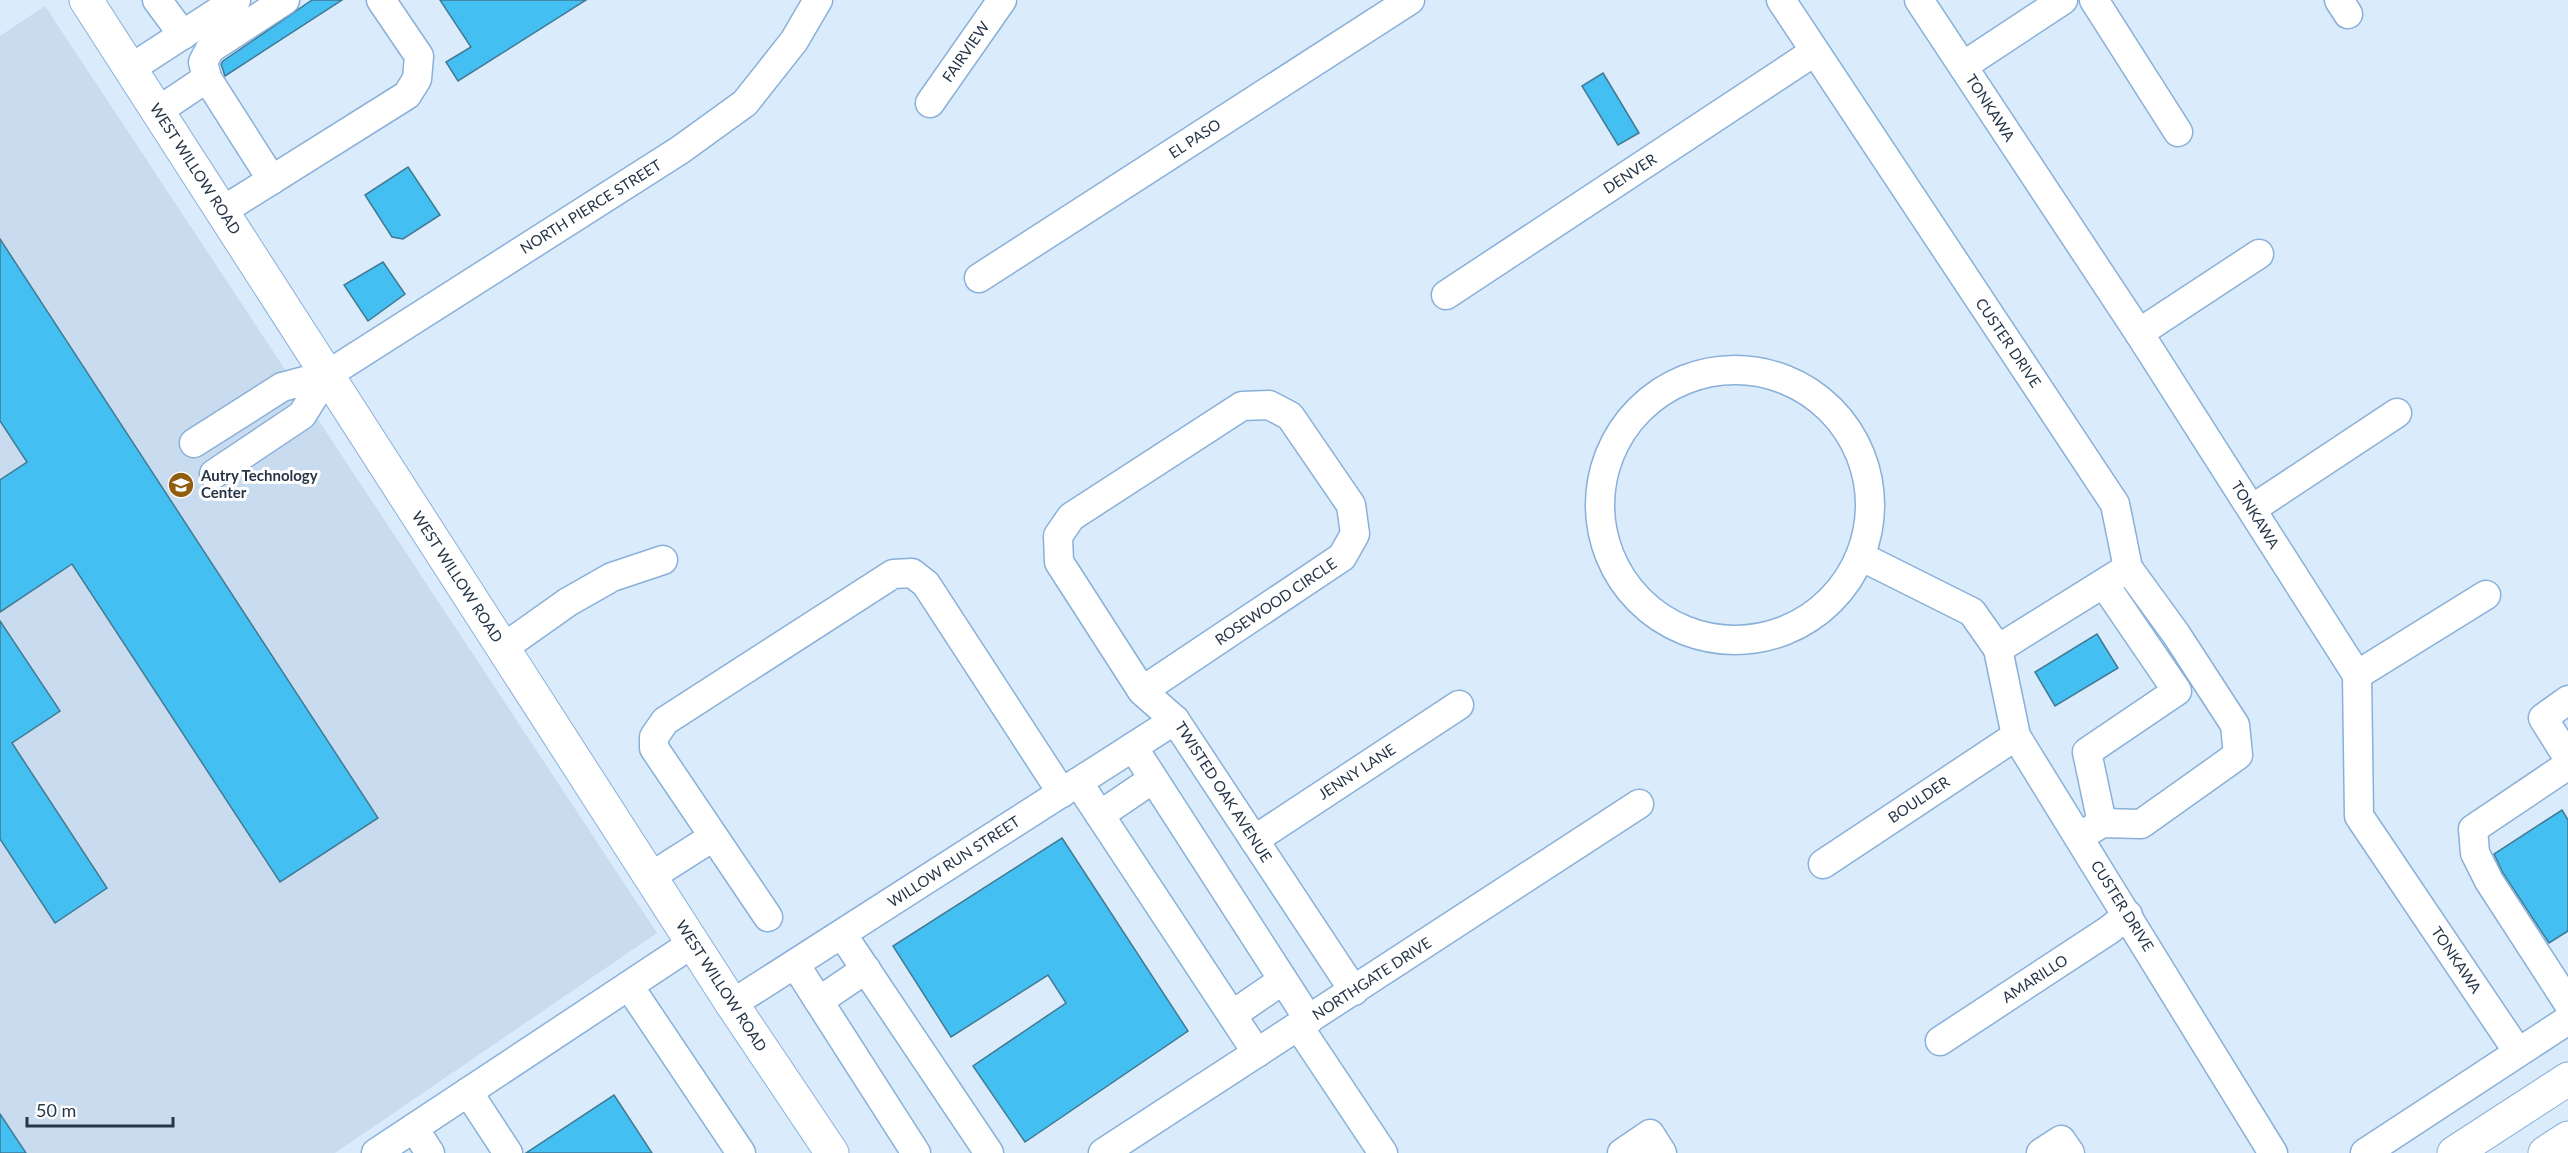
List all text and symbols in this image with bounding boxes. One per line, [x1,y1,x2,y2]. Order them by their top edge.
street label: FAIRVIEW [938,17,993,85]
street label: TONKAWA [1963,71,2020,145]
street label: WEST WILLOW ROAD [147,100,245,237]
street label: EL PASO [1165,115,1224,162]
street label: DENVER [1599,149,1660,197]
street label: NORTH PIERCE STREET [517,155,664,257]
street label: CUSTER DRIVE [1972,294,2045,390]
place label: Autry Technology Center [200,466,318,501]
school or university icon: Autry Technology Center [166,470,196,500]
street label: TONKAWA [2228,477,2284,552]
street label: WEST WILLOW ROAD [409,508,507,645]
street label: ROSEWOOD CIRCLE [1211,554,1340,649]
street label: TWISTED OAK AVENUE [1172,718,1276,865]
street label: JENNY LANE [1314,740,1398,803]
street label: BOULDER [1884,772,1953,826]
street label: WILLOW RUN STREET [884,812,1023,911]
street label: CUSTER DRIVE [2088,857,2158,954]
street label: WEST WILLOW ROAD [673,917,771,1054]
street label: TONKAWA [2428,923,2486,997]
street label: NORTHGATE DRIVE [1309,933,1434,1023]
street label: AMARILLO [1998,950,2071,1006]
scale bar [27,1090,172,1128]
text: 50 m [36,1099,76,1121]

